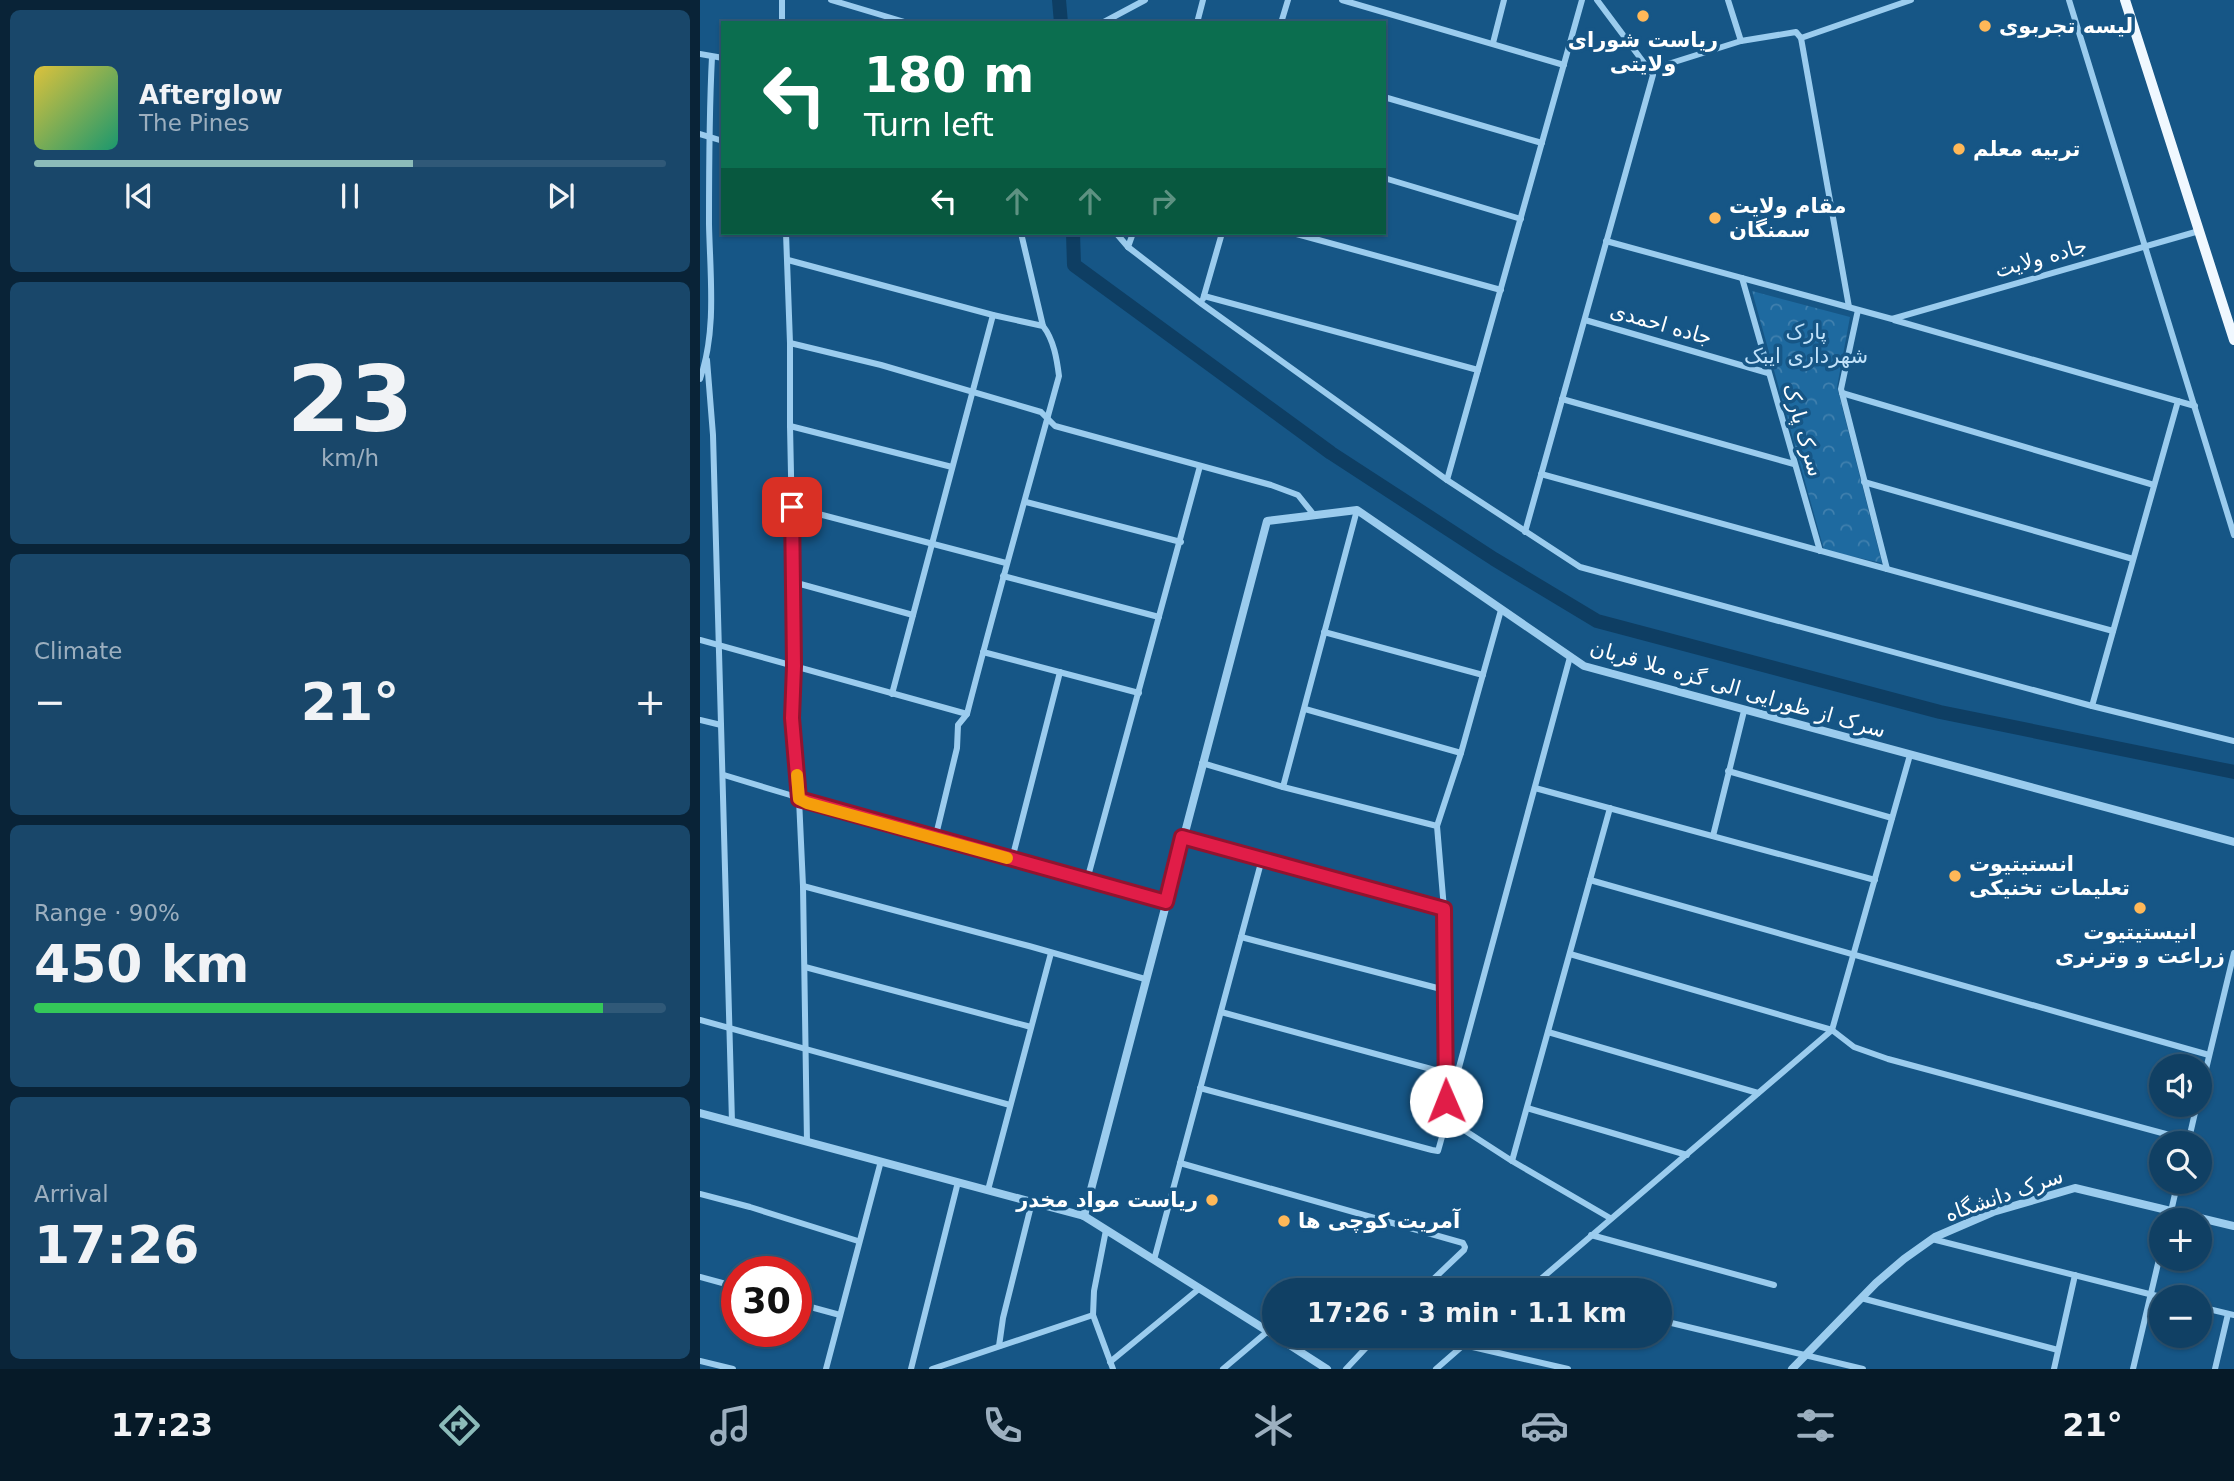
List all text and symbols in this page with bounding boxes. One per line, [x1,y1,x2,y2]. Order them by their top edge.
marker: ریاست شورای ولایتی [1635,8,1651,24]
place label: لیسه تجربوی [1999,14,2133,38]
marker: لیسه تجربوی [1977,18,1993,34]
place label: ریاست شورای ولایتی [1568,28,1718,76]
text: 180 m [864,47,1034,104]
icon: left [749,49,840,140]
text: Afterglow [139,80,283,110]
text: Turn left [864,106,994,144]
text: The Pines [139,110,250,136]
place label: تربیه معلم [1973,137,2080,161]
marker: تربیه معلم [1951,141,1967,157]
icon: previous [120,177,158,215]
icon: pause [331,177,369,215]
icon: next [542,177,580,215]
icon: left [925,182,963,220]
icon: ahead [998,182,1036,220]
icon: ahead [1071,182,1109,220]
icon: right [1144,182,1182,220]
place label: مقام ولایت سمنگان [1729,194,1847,242]
marker: مقام ولایت سمنگان [1707,210,1723,226]
street label: جاده ولایت [1992,233,2090,283]
street label: جاده احمدی [1607,298,1715,350]
park label: پارک شهرداری ایبک [1744,320,1868,368]
text: 23 [287,347,413,452]
street label: سرک پارک [1778,381,1828,479]
text: km/h [321,445,379,471]
pin [762,477,822,537]
icon: arrive [773,488,811,526]
street label: سرک از ظورایی الی گزه ملا قربان [1587,635,1889,743]
text: Climate [34,638,123,664]
text: 21° [301,672,399,732]
text: − [34,680,66,724]
text: + [634,680,666,724]
place label: انستیتیوت تعلیمات تخنیکی [1969,852,2130,900]
marker: انستیتیوت تعلیمات تخنیکی [1947,868,1963,884]
text: Range · 90% [34,900,180,926]
marker: انیستیتیوت زراعت و وترنری [2132,900,2148,916]
place label: انیستیتیوت زراعت و وترنری [2055,920,2225,968]
text: 450 km [34,934,249,994]
map controls [2149,1054,2212,1348]
button: sound [2149,1054,2212,1117]
position arrow [1409,1064,1483,1138]
button: search [2149,1131,2212,1194]
street label: سرک دانشگاه [1942,1164,2066,1226]
text: Arrival [34,1181,109,1207]
place label: ریاست مواد مخدر [1015,1188,1198,1212]
marker: ریاست مواد مخدر [1204,1192,1220,1208]
place label: آمریت کوچی ها [1298,1208,1461,1233]
button: + [2149,1208,2212,1271]
marker: آمریت کوچی ها [1276,1213,1292,1229]
text: 17:26 [34,1215,200,1275]
speed limit sign: 30 [721,1256,812,1347]
button: − [2149,1285,2212,1348]
text: 17:26 · 3 min · 1.1 km [1307,1298,1627,1328]
icon: directions [435,1401,484,1450]
icon: music [706,1401,755,1450]
icon: phone [978,1401,1027,1450]
icon: climate [1249,1401,1298,1450]
icon: car [1520,1401,1569,1450]
icon: filters [1791,1401,1840,1450]
text: 17:23 [111,1406,213,1444]
text: 21° [2062,1406,2123,1444]

